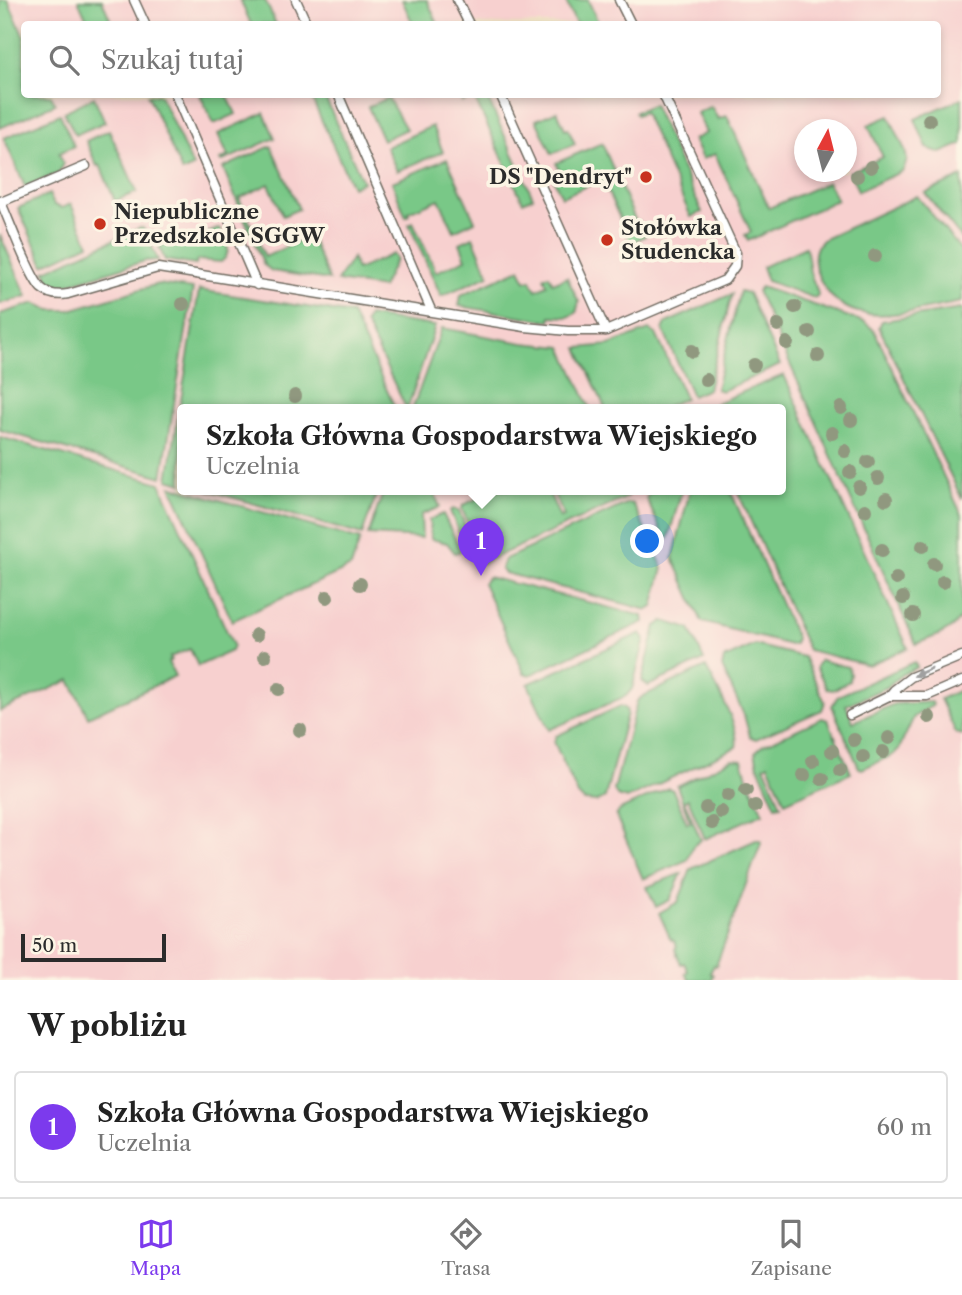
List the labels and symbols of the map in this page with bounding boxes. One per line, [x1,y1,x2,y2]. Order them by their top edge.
north arrow [794,119,857,182]
place label: DS "Dendryt" [489,164,632,189]
marker: DS "Dendryt" [638,169,654,185]
place label: Niepubliczne Przedszkole SGGW [114,199,325,248]
place label: Stołówka Studencka [621,215,736,264]
marker: Niepubliczne Przedszkole SGGW [92,216,108,232]
marker: Stołówka Studencka [599,232,615,248]
pin: 1 [458,518,504,576]
your location [630,524,664,558]
one-way arrow [913,666,933,678]
scale bar [21,931,166,963]

